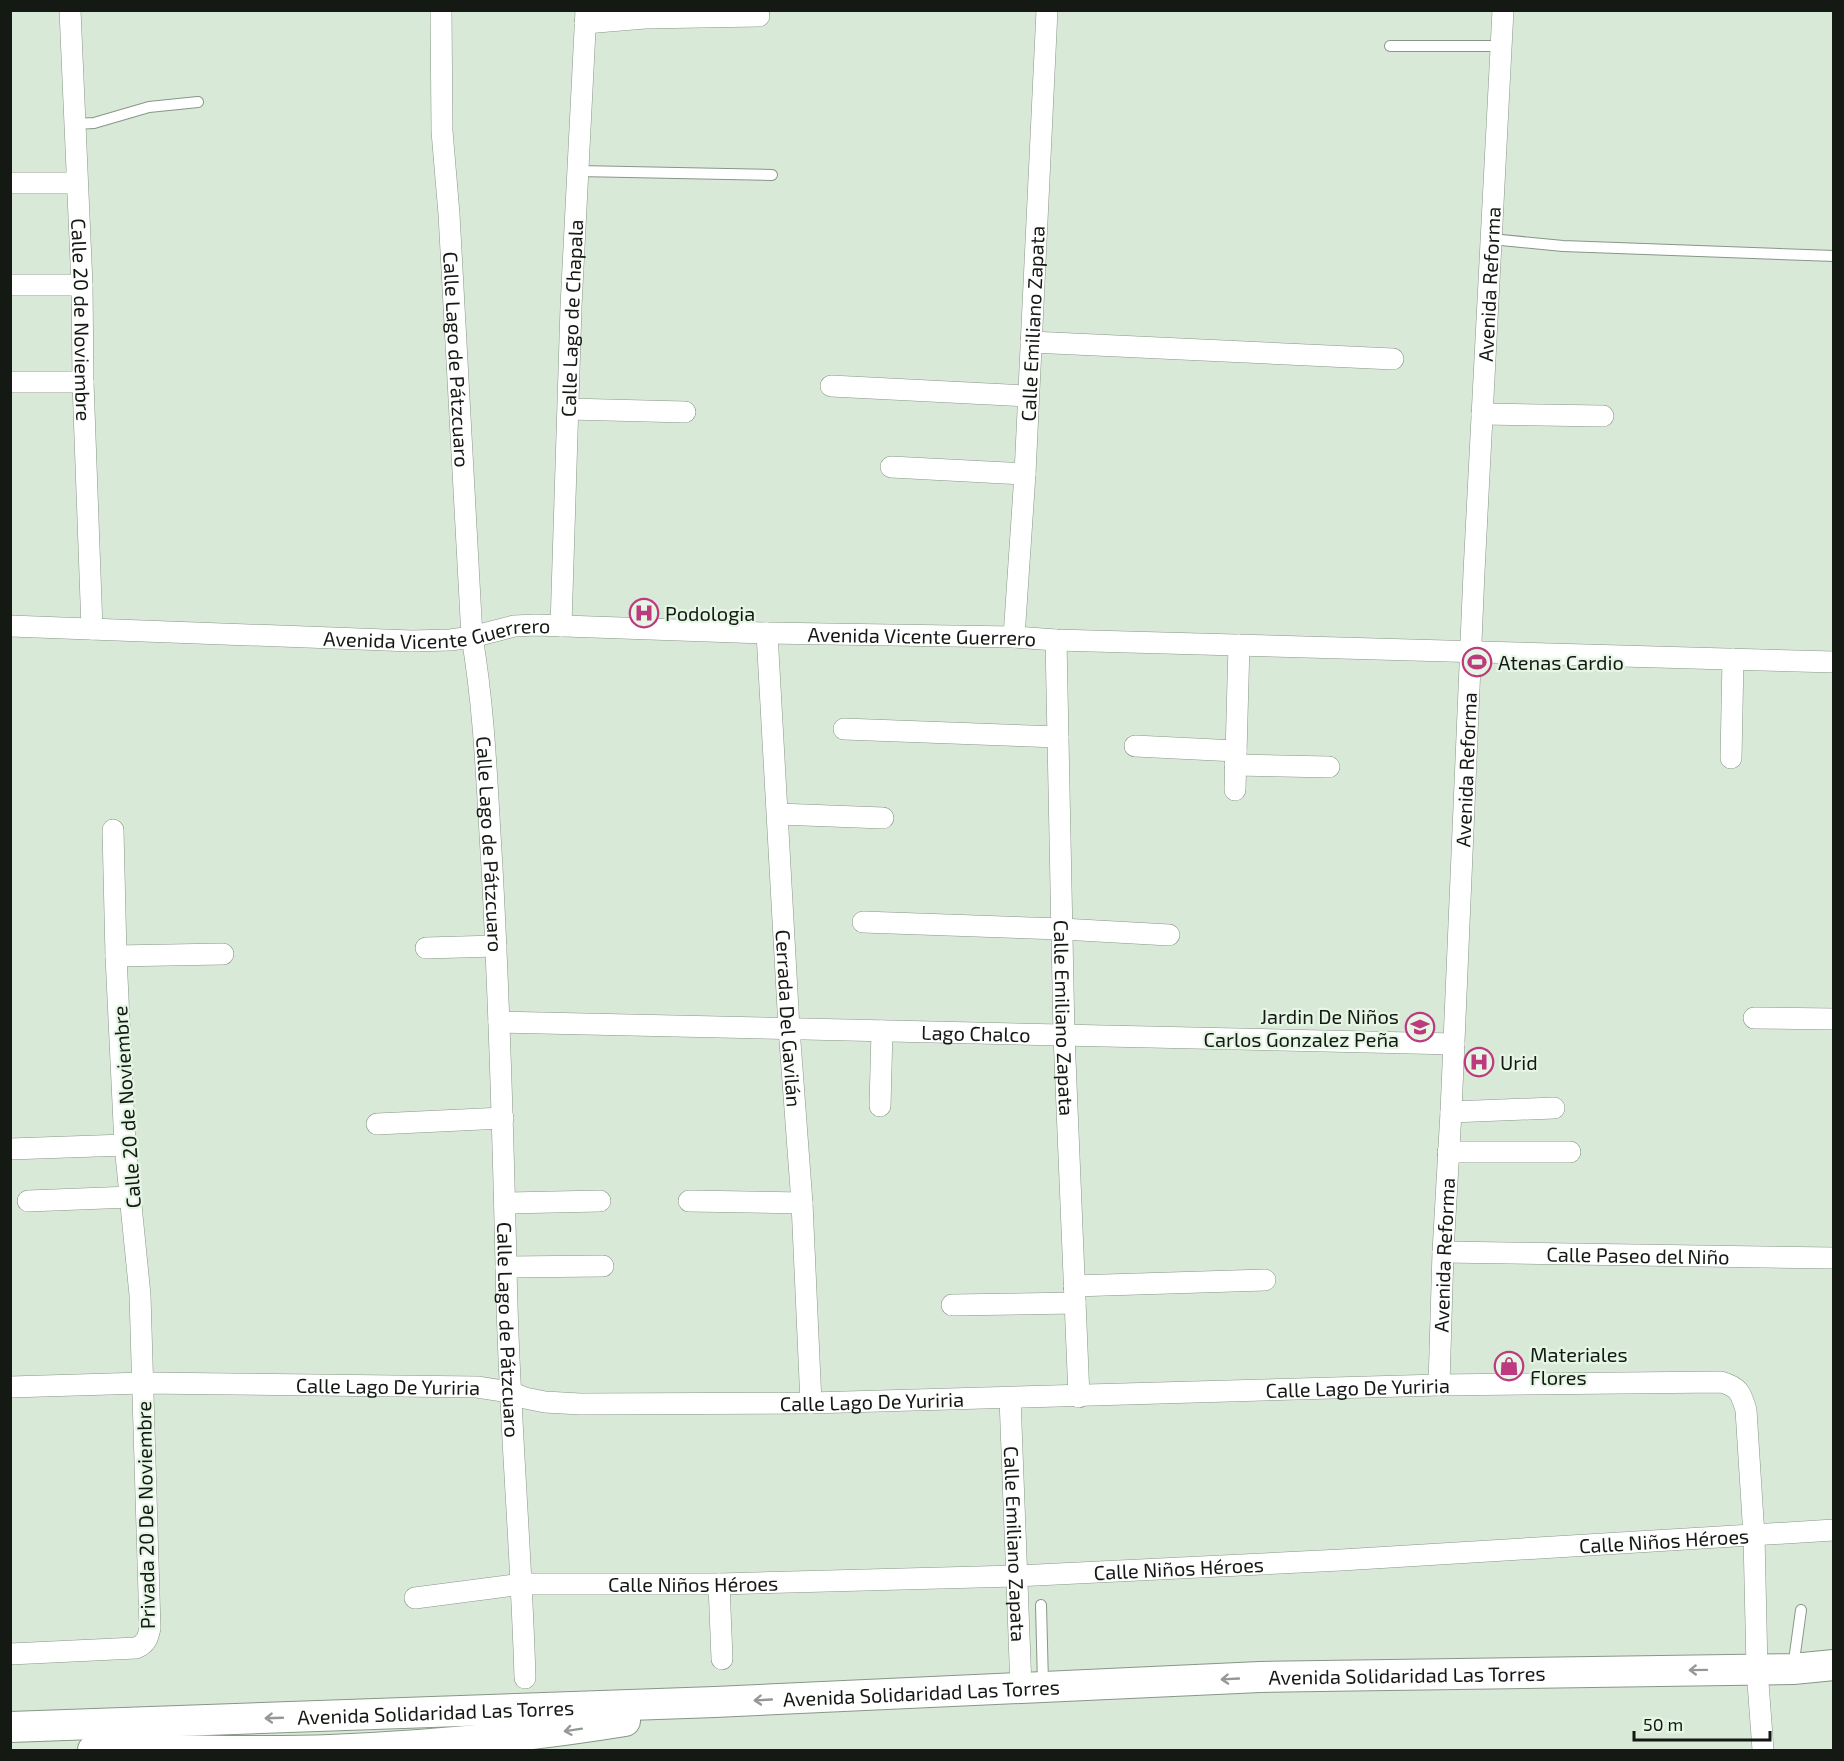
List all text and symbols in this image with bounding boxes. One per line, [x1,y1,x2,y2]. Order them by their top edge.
street label: Avenida Reforma [1473,206,1505,362]
street label: Calle 20 de Noviembre [67,218,96,422]
street label: Calle Lago de Chapala [556,219,587,417]
street label: Calle Emiliano Zapata [1016,225,1049,422]
street label: Calle Lago de Pátzcuaro [439,251,475,468]
hospital icon: Podologia [628,597,660,629]
place label: Podologia [665,601,755,625]
street label: Avenida Vicente Guerrero [323,613,551,653]
street label: Avenida Vicente Guerrero [807,622,1037,651]
sports icon: Atenas Cardio [1461,646,1493,678]
place label: Atenas Cardio [1498,650,1624,674]
street label: Avenida Reforma [1450,692,1481,848]
street label: Calle Lago de Pátzcuaro [472,735,508,953]
street label: Calle Emiliano Zapata [1050,920,1079,1116]
street label: Cerrada Del Gavilán [772,929,807,1108]
place label: Jardin De Niños Carlos Gonzalez Peña [1204,1004,1399,1051]
street label: Calle 20 de Noviembre [107,1005,145,1209]
school or university icon: Jardin De Niños Carlos Gonzalez Peña [1404,1011,1436,1043]
street label: Lago Chalco [921,1020,1031,1046]
hospital icon: Urid [1463,1046,1495,1078]
place label: Urid [1500,1050,1538,1074]
street label: Avenida Reforma [1429,1177,1459,1333]
street label: Calle Lago de Pátzcuaro [493,1221,525,1438]
street label: Calle Paseo del Niño [1546,1242,1730,1268]
place label: Materiales Flores [1530,1342,1628,1389]
shop icon: Materiales Flores [1493,1350,1525,1382]
street label: Calle Lago De Yuriria [296,1373,480,1399]
street label: Calle Lago De Yuriria [1265,1373,1450,1402]
street label: Calle Lago De Yuriria [780,1387,964,1415]
street label: Privada 20 De Noviembre [131,1401,159,1629]
street label: Calle Emiliano Zapata [1000,1445,1031,1642]
street label: Calle Niños Héroes [1578,1523,1750,1557]
street label: Calle Niños Héroes [1093,1552,1264,1584]
street label: Calle Niños Héroes [608,1570,779,1596]
street label: Avenida Solidaridad Las Torres [1268,1661,1546,1689]
one-way arrow [1689,1664,1709,1676]
one-way arrow [1221,1673,1241,1684]
street label: Avenida Solidaridad Las Torres [782,1674,1060,1711]
street label: Avenida Solidaridad Las Torres [297,1695,575,1729]
one-way arrow [753,1695,773,1706]
scale bar [1634,1704,1770,1742]
one-way arrow [265,1712,285,1723]
text: 50 m [1643,1713,1683,1735]
one-way arrow [564,1724,583,1735]

